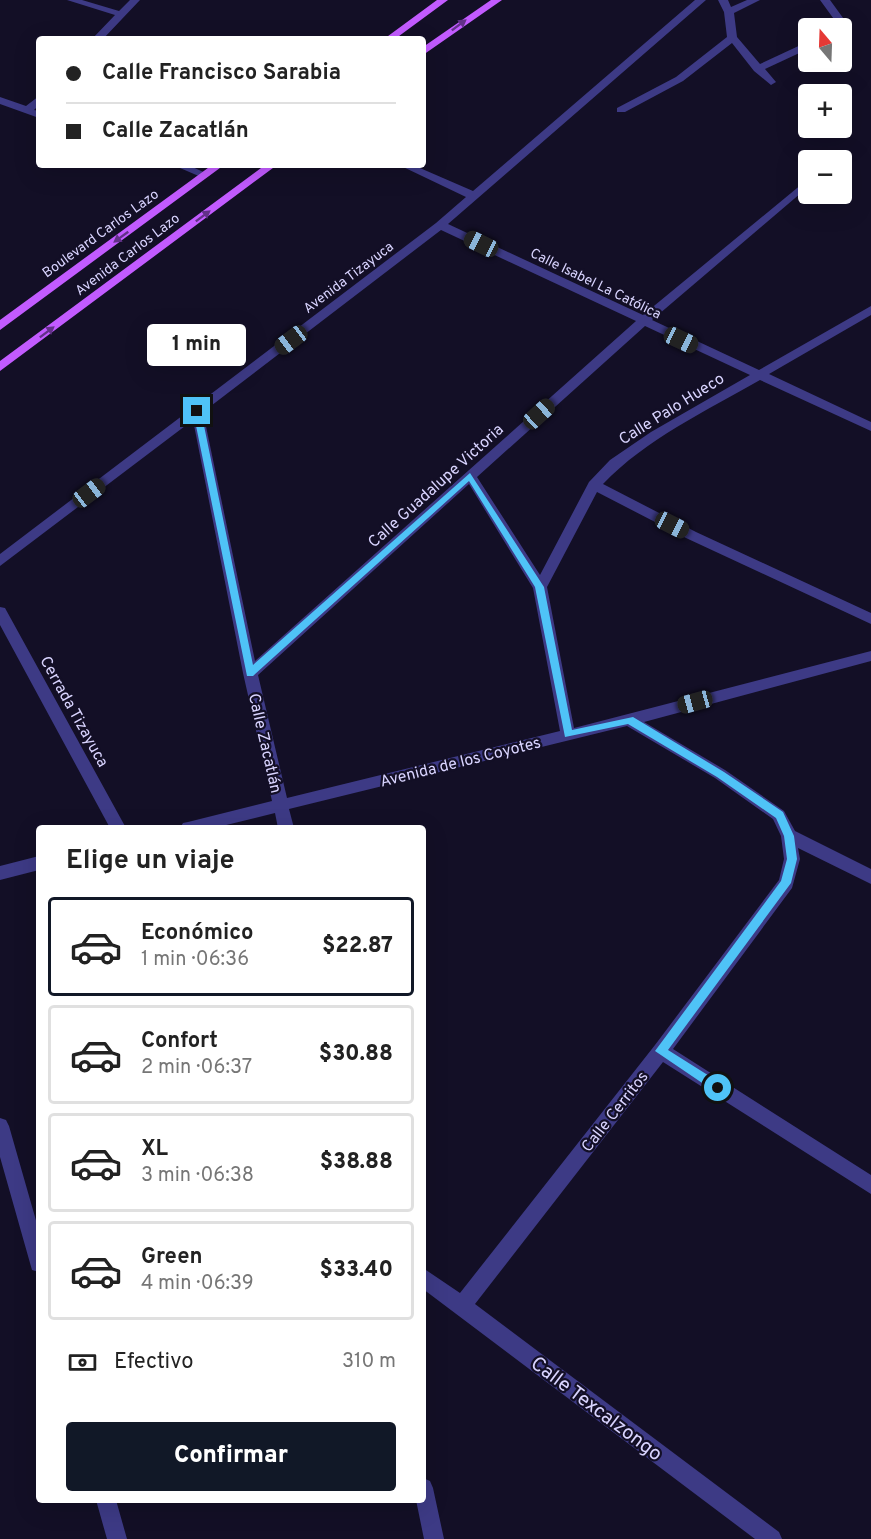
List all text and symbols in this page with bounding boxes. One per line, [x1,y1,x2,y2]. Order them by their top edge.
north arrow [798,18,852,72]
map controls [798,18,852,204]
one-way arrow [452,20,467,32]
text: Calle Francisco Sarabia [102,60,341,87]
button: + [798,84,852,138]
text: Calle Zacatlán [102,118,249,145]
button: − [798,150,852,204]
street label: Boulevard Carlos Lazo [39,186,163,282]
street label: Avenida Carlos Lazo [72,210,184,300]
one-way arrow [196,210,211,222]
car [461,228,501,260]
one-way arrow [113,231,129,243]
street label: Avenida Tizayuca [300,239,397,318]
street label: Calle Isabel La Católica [527,245,664,323]
car [271,322,311,358]
callout: 1 min [148,324,246,366]
car [661,324,701,356]
one-way arrow [39,326,55,338]
text: 1 min [172,332,221,358]
street label: Calle Palo Hueco [616,369,729,450]
car [520,395,558,433]
route end [183,397,210,424]
street label: Calle Guadalupe Victoria [364,420,508,553]
car [69,475,109,511]
car [652,509,692,541]
street label: Cerrada Tizayuca [34,653,112,771]
car [675,689,715,715]
street label: Calle Zacatlán [243,692,285,795]
street label: Avenida de los Coyotes [378,733,543,793]
text: Elige un viaje [66,844,235,878]
icon: car [69,920,123,974]
text: Económico [141,920,254,947]
text: $22.87 [322,933,393,960]
text: 1 min · 06:36 [141,947,249,973]
icon: car [69,1028,123,1082]
text: Confort [141,1028,218,1055]
text: $30.88 [319,1041,393,1068]
text: 2 min · 06:37 [141,1055,252,1081]
street label: Calle Cerritos [578,1068,653,1157]
route start [704,1074,731,1101]
icon: car [69,1136,123,1190]
text: XL [141,1136,168,1163]
text: $38.88 [320,1149,393,1176]
text: 3 min · 06:38 [141,1163,254,1189]
icon: car [69,1244,123,1298]
text: Green [141,1244,203,1271]
text: $33.40 [320,1257,393,1284]
text: 4 min · 06:39 [141,1271,254,1297]
icon: cash [66,1346,99,1379]
text: Efectivo [114,1349,194,1376]
text: 310 m [342,1349,396,1375]
street label: Calle Texcalzongo [525,1351,667,1468]
button: Confirmar [66,1422,396,1491]

